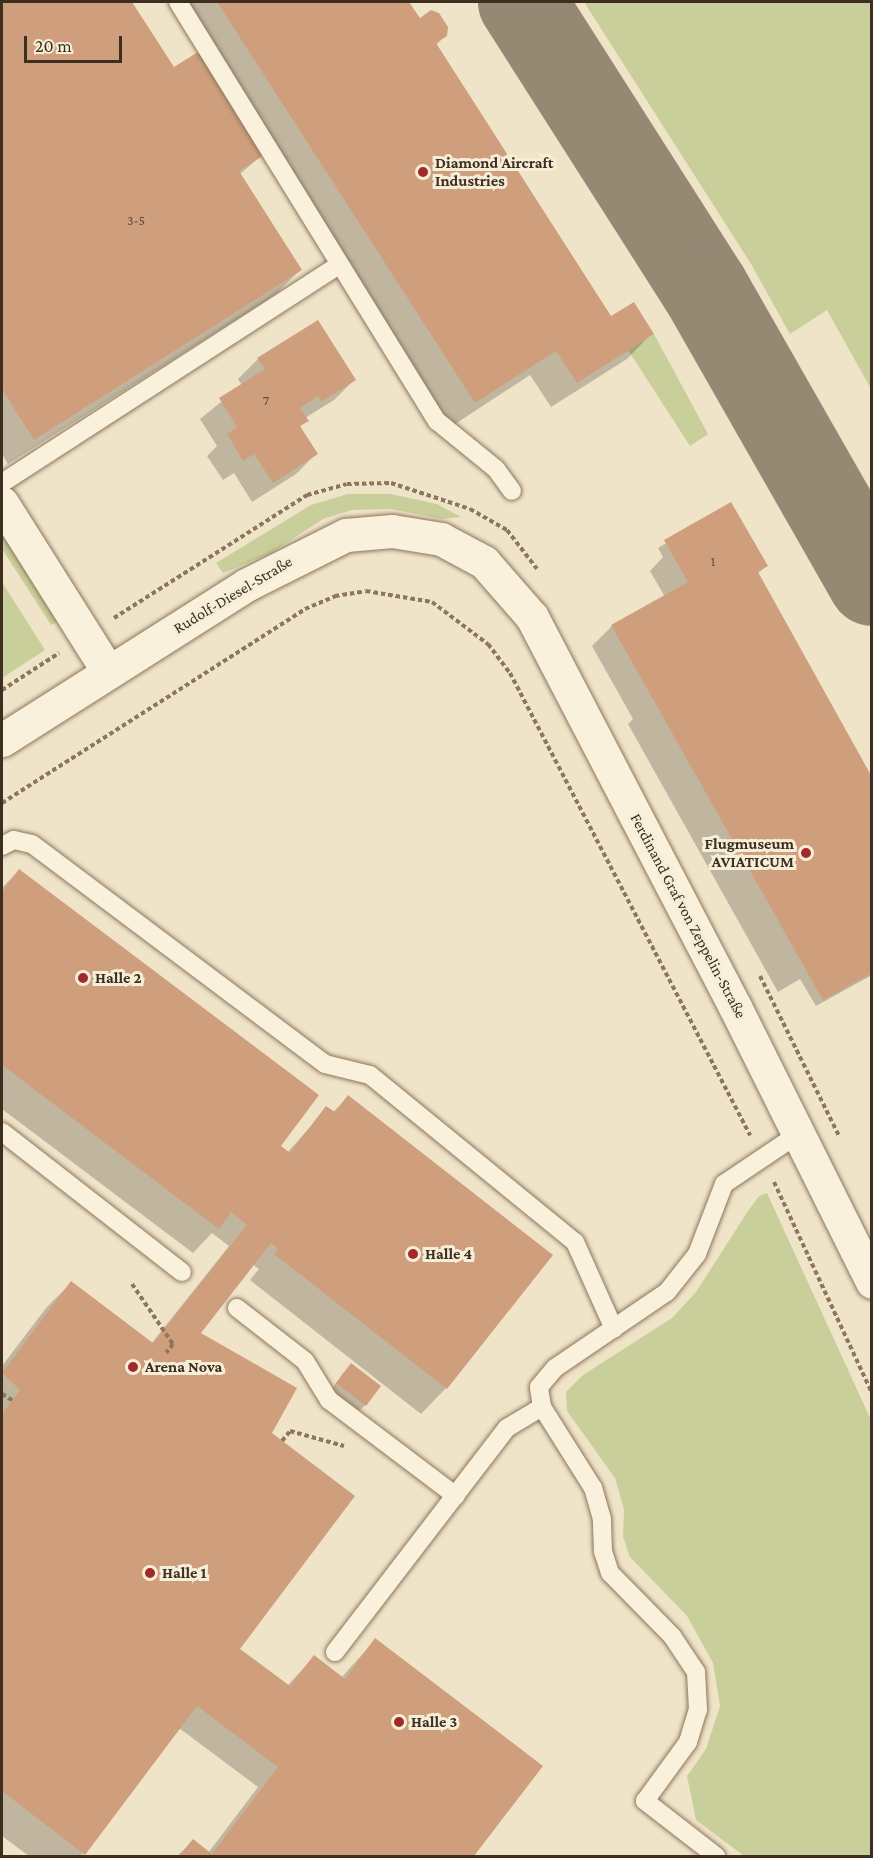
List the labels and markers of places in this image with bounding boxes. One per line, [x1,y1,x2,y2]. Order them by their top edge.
place label: Diamond Aircraft Industries [435,153,553,191]
marker: Diamond Aircraft Industries [416,165,430,179]
place label: Flugmuseum AVIATICUM [705,834,794,872]
marker: Flugmuseum AVIATICUM [799,846,813,860]
place label: Halle 2 [95,968,142,988]
marker: Halle 2 [76,971,90,985]
place label: Halle 4 [425,1244,472,1264]
marker: Halle 4 [406,1247,420,1261]
place label: Arena Nova [145,1357,222,1377]
marker: Arena Nova [126,1360,140,1374]
place label: Halle 1 [162,1563,207,1583]
marker: Halle 1 [143,1566,157,1580]
place label: Halle 3 [411,1712,457,1732]
marker: Halle 3 [392,1715,406,1729]

